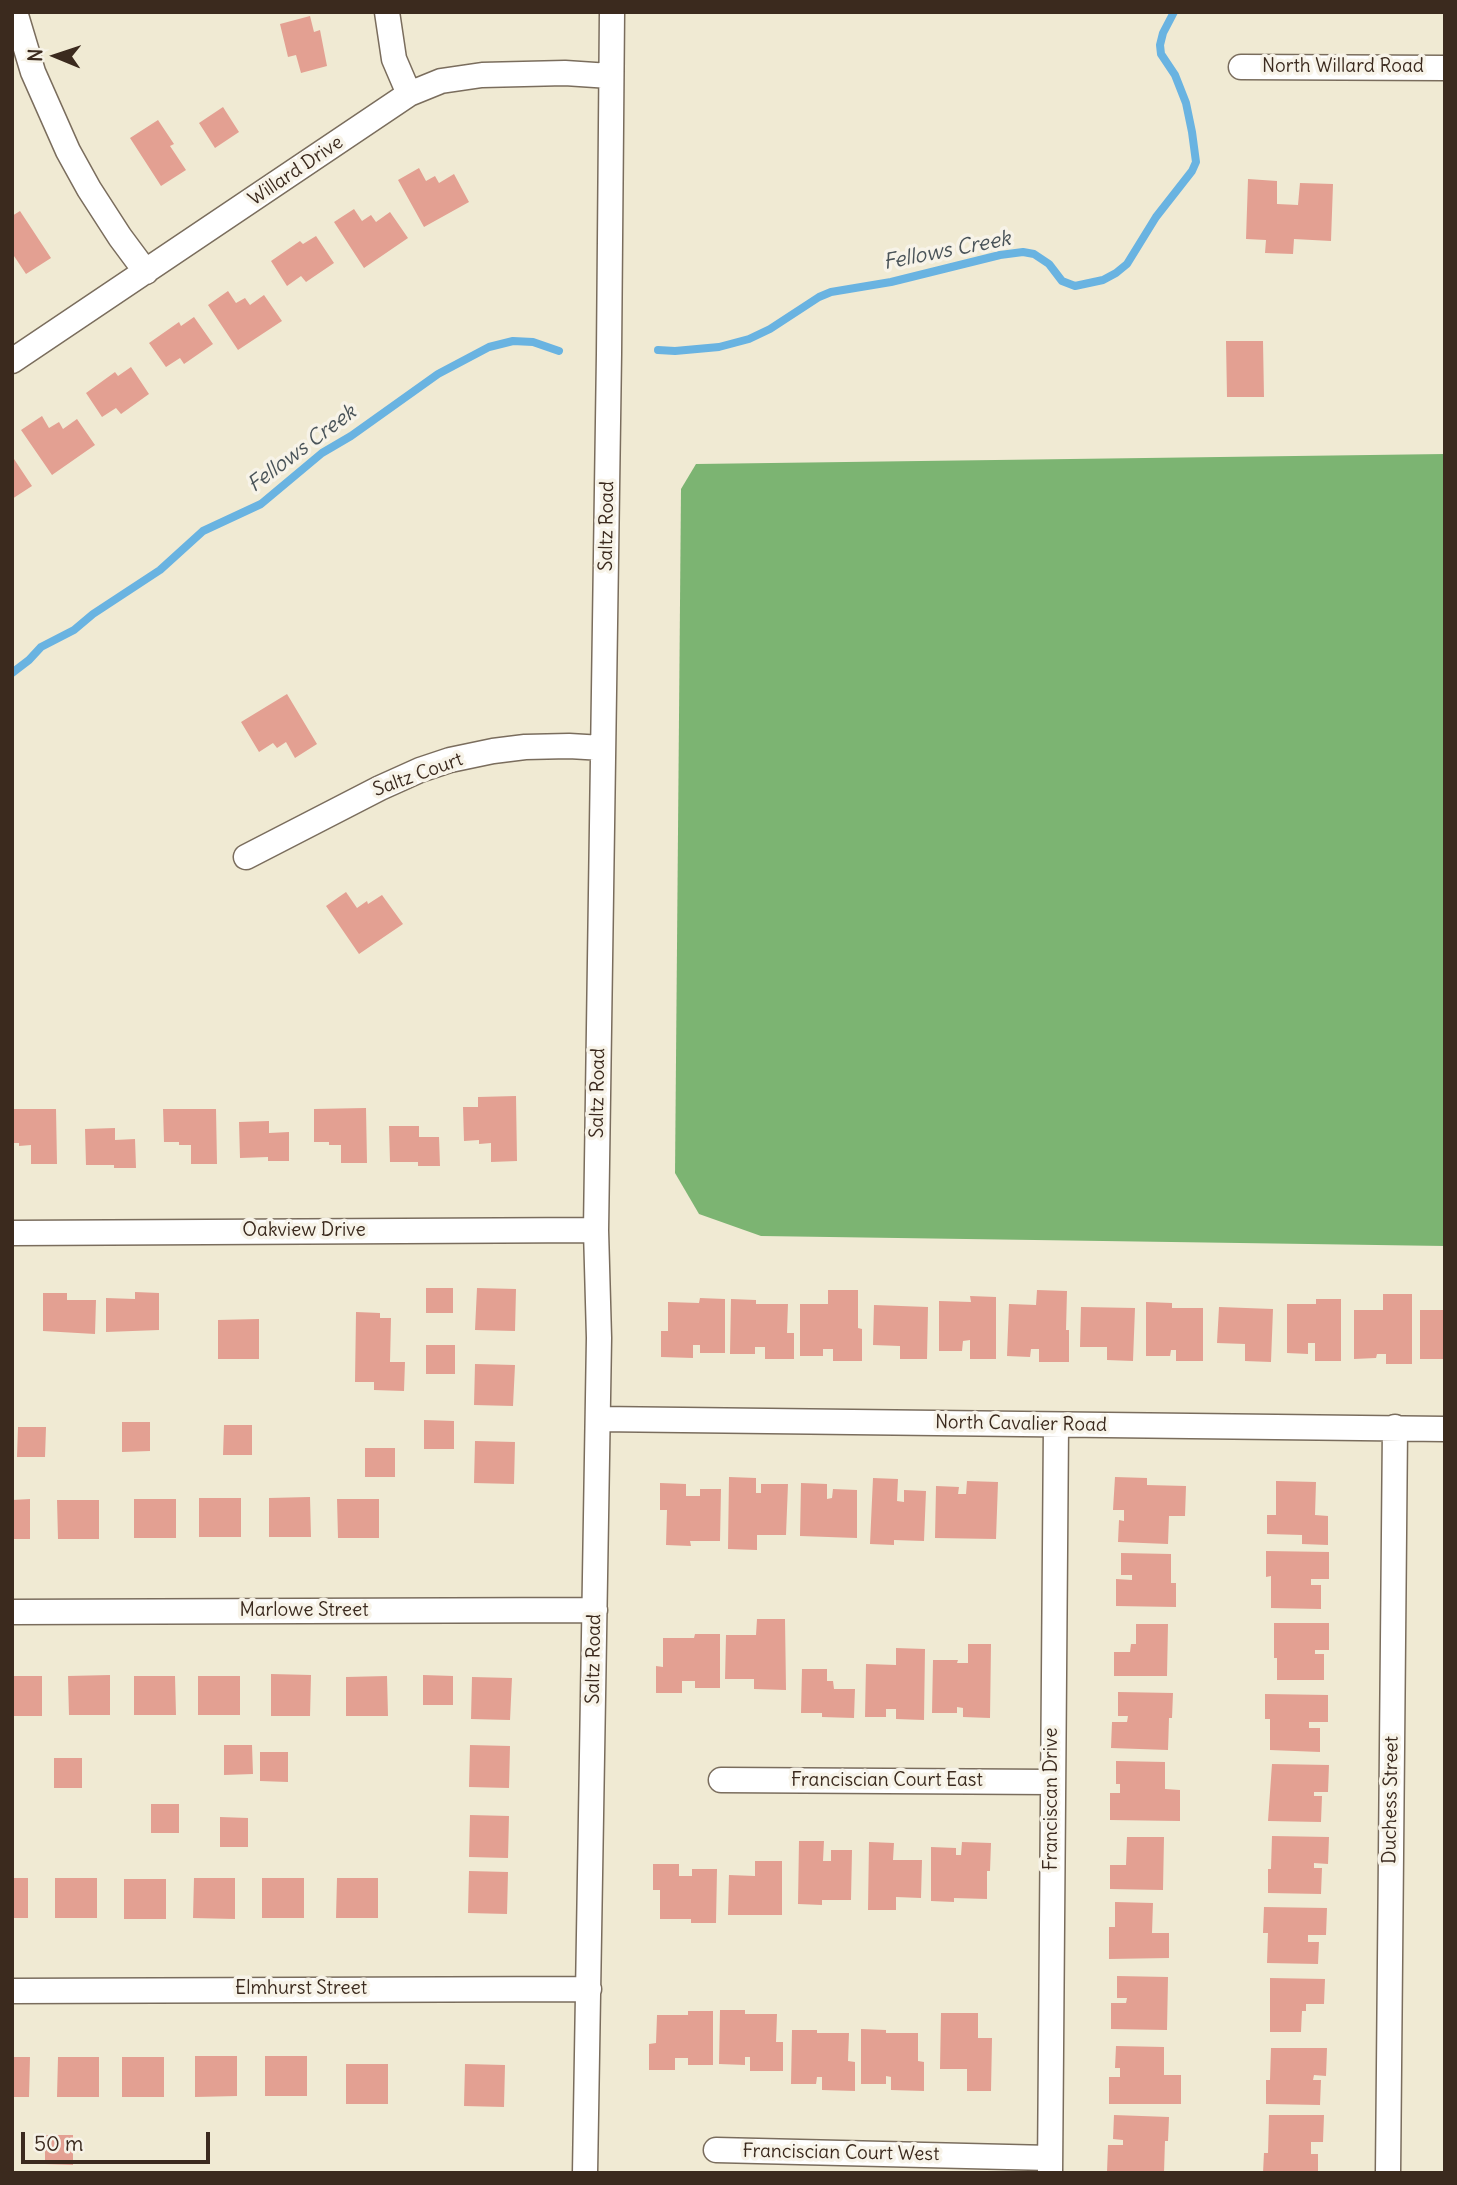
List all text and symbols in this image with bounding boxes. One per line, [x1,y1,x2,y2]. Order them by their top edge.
north arrow [21,21,91,91]
text: N [23,48,47,62]
street label: North Willard Road [1262,56,1424,78]
street label: Willard Drive [244,131,348,211]
water label: Fellows Creek [881,226,1013,276]
water label: Fellows Creek [243,400,361,498]
street label: Saltz Road [595,481,619,571]
street label: Saltz Court [370,748,466,802]
street label: Saltz Road [586,1048,610,1138]
street label: Oakview Drive [242,1220,366,1242]
street label: North Cavalier Road [935,1411,1107,1437]
street label: Marlowe Street [239,1600,369,1622]
street label: Saltz Road [582,1614,606,1704]
street label: Franciscan Drive [1041,1728,1063,1870]
street label: Duchess Street [1378,1736,1404,1864]
street label: Franciscian Court East [791,1770,983,1792]
street label: Elmhurst Street [235,1978,367,2000]
scale bar [24,2118,214,2162]
text: 50 m [34,2130,83,2157]
street label: Franciscian Court West [742,2140,940,2166]

